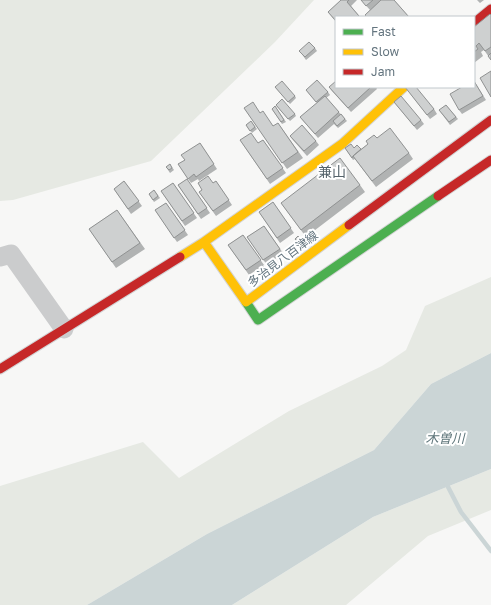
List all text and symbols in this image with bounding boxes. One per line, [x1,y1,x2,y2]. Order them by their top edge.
legend [335,16,475,88]
text: Fast [371,24,396,39]
text: Slow [371,44,399,59]
text: Jam [371,64,395,79]
district label: 兼山 [318,163,346,180]
street label: 多治見八百津線 [245,227,321,290]
water label: 木曽川 [425,430,466,446]

